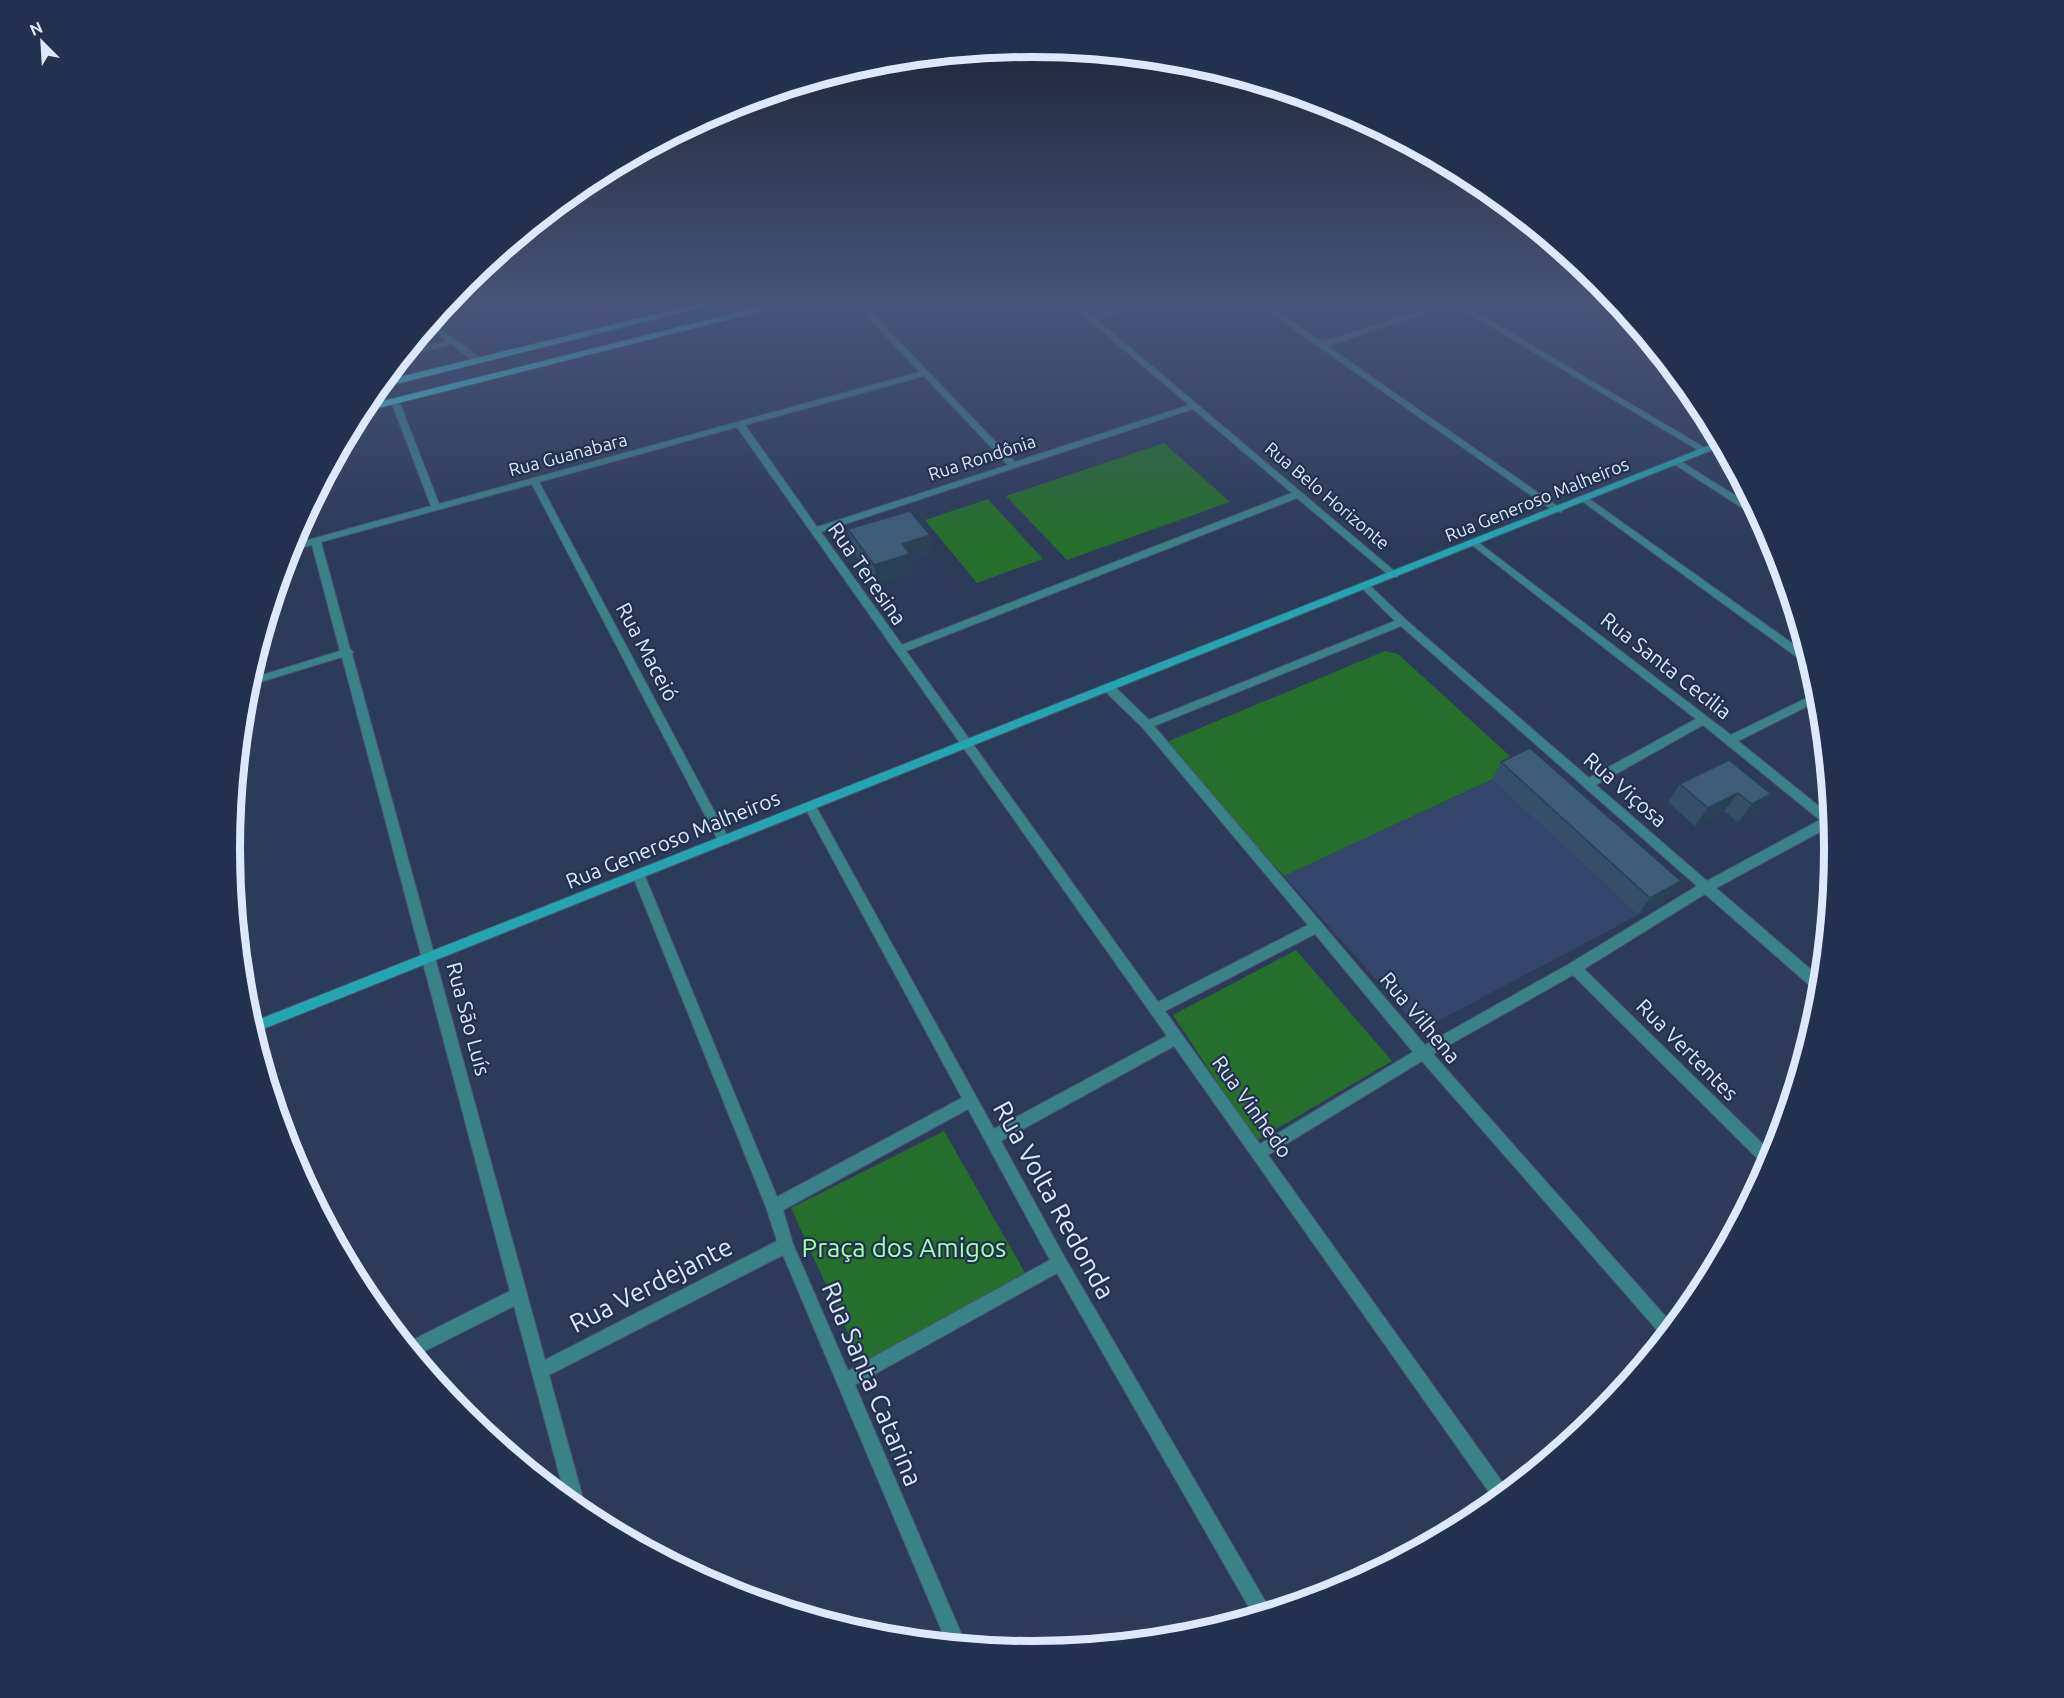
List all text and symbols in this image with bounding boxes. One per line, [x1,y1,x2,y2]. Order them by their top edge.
north arrow [12,12,72,72]
text: N [27,18,45,39]
street label: Rua Guanabara [506,429,629,479]
street label: Rua Rondônia [925,430,1038,484]
street label: Rua Belo Horizonte [1262,438,1394,553]
street label: Rua Generoso Malheiros [1442,453,1631,545]
street label: Rua Teresina [824,518,912,629]
street label: Rua Maceió [612,598,684,705]
street label: Rua Santa Cecilia [1597,607,1737,724]
street label: Rua Viçosa [1579,747,1672,832]
street label: Rua Generoso Malheiros [562,785,783,893]
street label: Rua São Luís [442,959,496,1078]
street label: Rua Vilhena [1376,967,1466,1068]
street label: Rua Vertentes [1632,994,1743,1105]
street label: Rua Vinhedo [1208,1051,1298,1162]
street label: Rua Volta Redonda [988,1096,1121,1304]
street label: Rua Verdejante [565,1231,737,1338]
park label: Praça dos Amigos [802,1233,1006,1262]
street label: Rua Santa Catarina [816,1277,929,1490]

